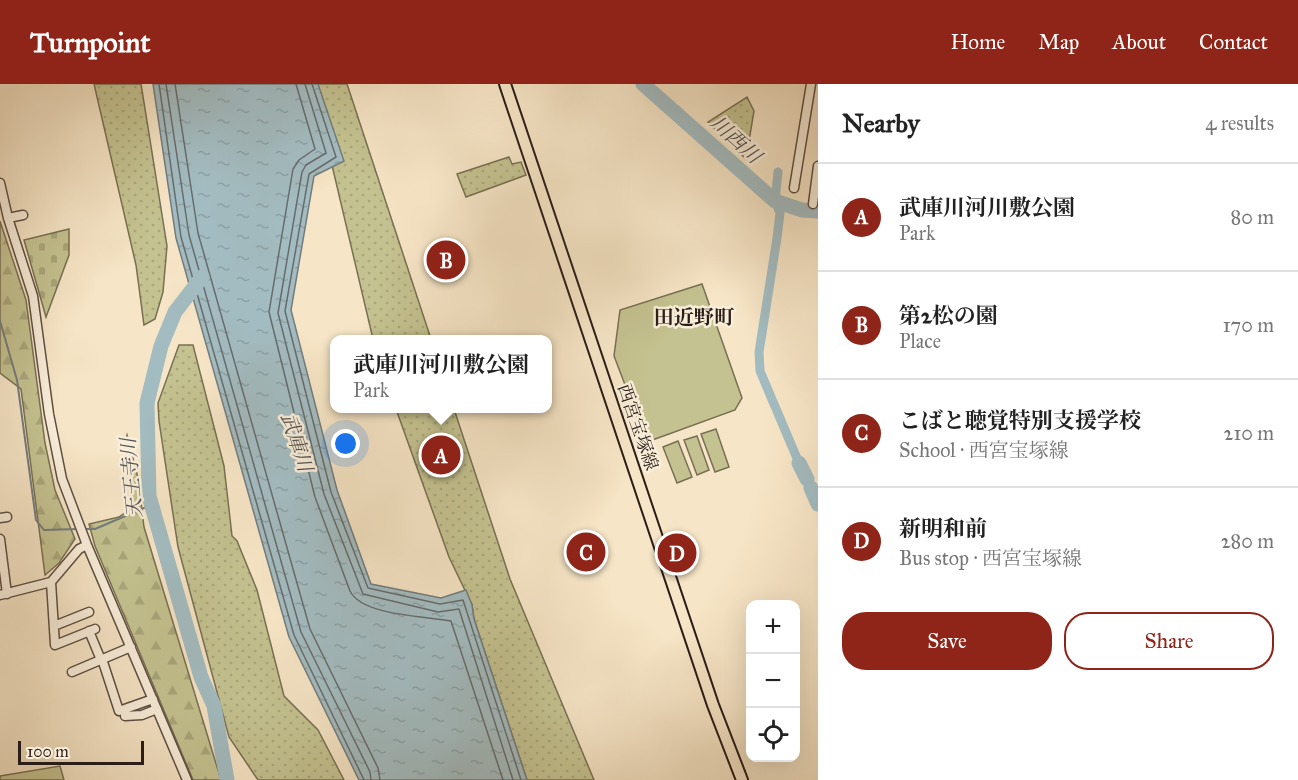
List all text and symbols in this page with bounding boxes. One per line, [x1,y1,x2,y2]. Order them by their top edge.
text: Turnpoint [30,25,150,60]
text: Home [950,29,1005,55]
text: Map [1038,29,1079,55]
text: About [1112,29,1166,55]
text: Contact [1199,29,1268,55]
text: Nearby [842,107,920,139]
water label: 川西川 [706,110,768,169]
text: 4 results [1205,111,1274,135]
text: 武庫川河川敷公園 [899,194,1075,221]
text: A [855,205,868,229]
text: 80 m [1231,205,1274,229]
text: Park [899,221,935,245]
pin: B [426,238,466,282]
text: 第2松の園 [899,302,998,329]
district label: 田近野町 [654,305,735,329]
text: B [855,313,868,337]
text: 170 m [1223,313,1274,337]
text: Place [899,329,941,353]
popup [330,335,552,413]
text: 武庫川河川敷公園 [353,351,529,378]
text: Park [353,378,389,402]
street label: 西宮宝塚線 [613,381,663,473]
text: こばと聴覚特別支援学校 [899,407,1141,434]
water label: 武庫川 [276,410,318,476]
text: C [855,421,868,445]
text: 210 m [1224,421,1274,445]
your location [331,429,360,458]
pin: A [422,432,460,478]
water label: 天王寺川 [115,435,146,519]
text: School · 西宮宝塚線 [899,438,1069,462]
text: 新明和前 [899,515,987,542]
text: D [854,529,869,553]
text: 280 m [1221,529,1274,553]
pin: C [566,530,606,574]
pin: D [658,530,696,576]
text: Bus stop · 西宮宝塚線 [899,546,1082,570]
map controls [746,600,800,762]
button: + [746,600,800,654]
button: Save [842,612,1052,670]
button: Share [1064,612,1274,670]
button: − [746,654,800,708]
button: locate [746,708,800,762]
scale bar [18,738,144,766]
text: 100 m [27,742,69,761]

